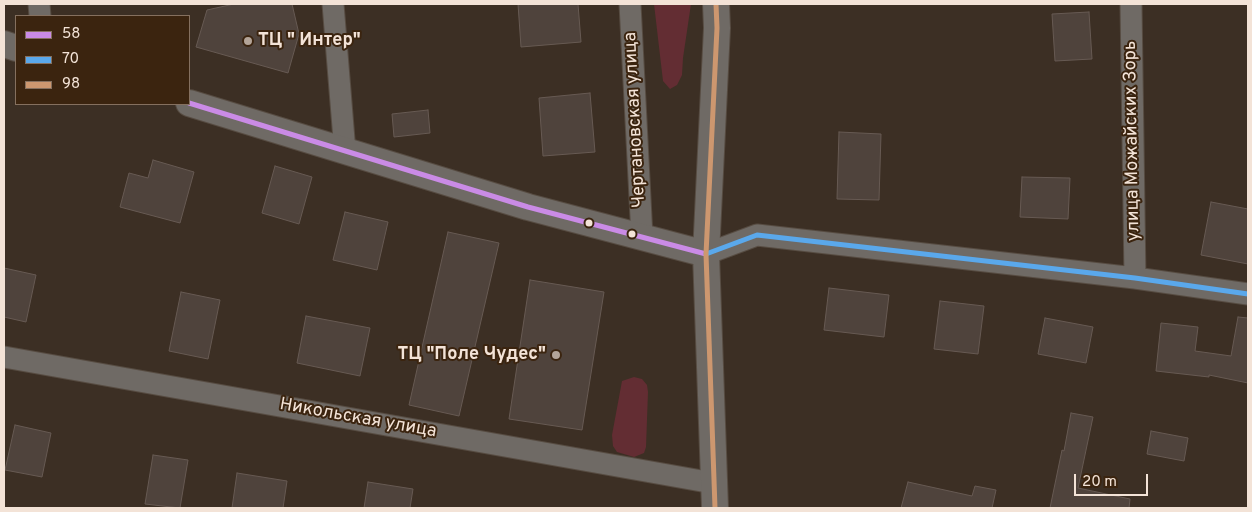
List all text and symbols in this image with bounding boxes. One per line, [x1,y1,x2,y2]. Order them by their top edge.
legend [15,15,190,105]
text: 58 [62,25,80,44]
place label: ТЦ " Интер" [258,30,361,52]
street label: Чертановская улица [621,31,651,209]
marker: ТЦ " Интер" [242,35,254,47]
street label: улица Можайских Зорь [1120,40,1146,242]
text: 70 [62,50,79,69]
text: 98 [62,75,80,94]
unlabelled marker [584,218,594,228]
unlabelled marker [627,229,637,239]
place label: ТЦ "Поле Чудес" [398,344,546,366]
marker: ТЦ "Поле Чудес" [550,349,562,361]
street label: Никольская улица [278,395,438,443]
scale bar [1077,464,1151,496]
text: 20 m [1082,473,1117,492]

